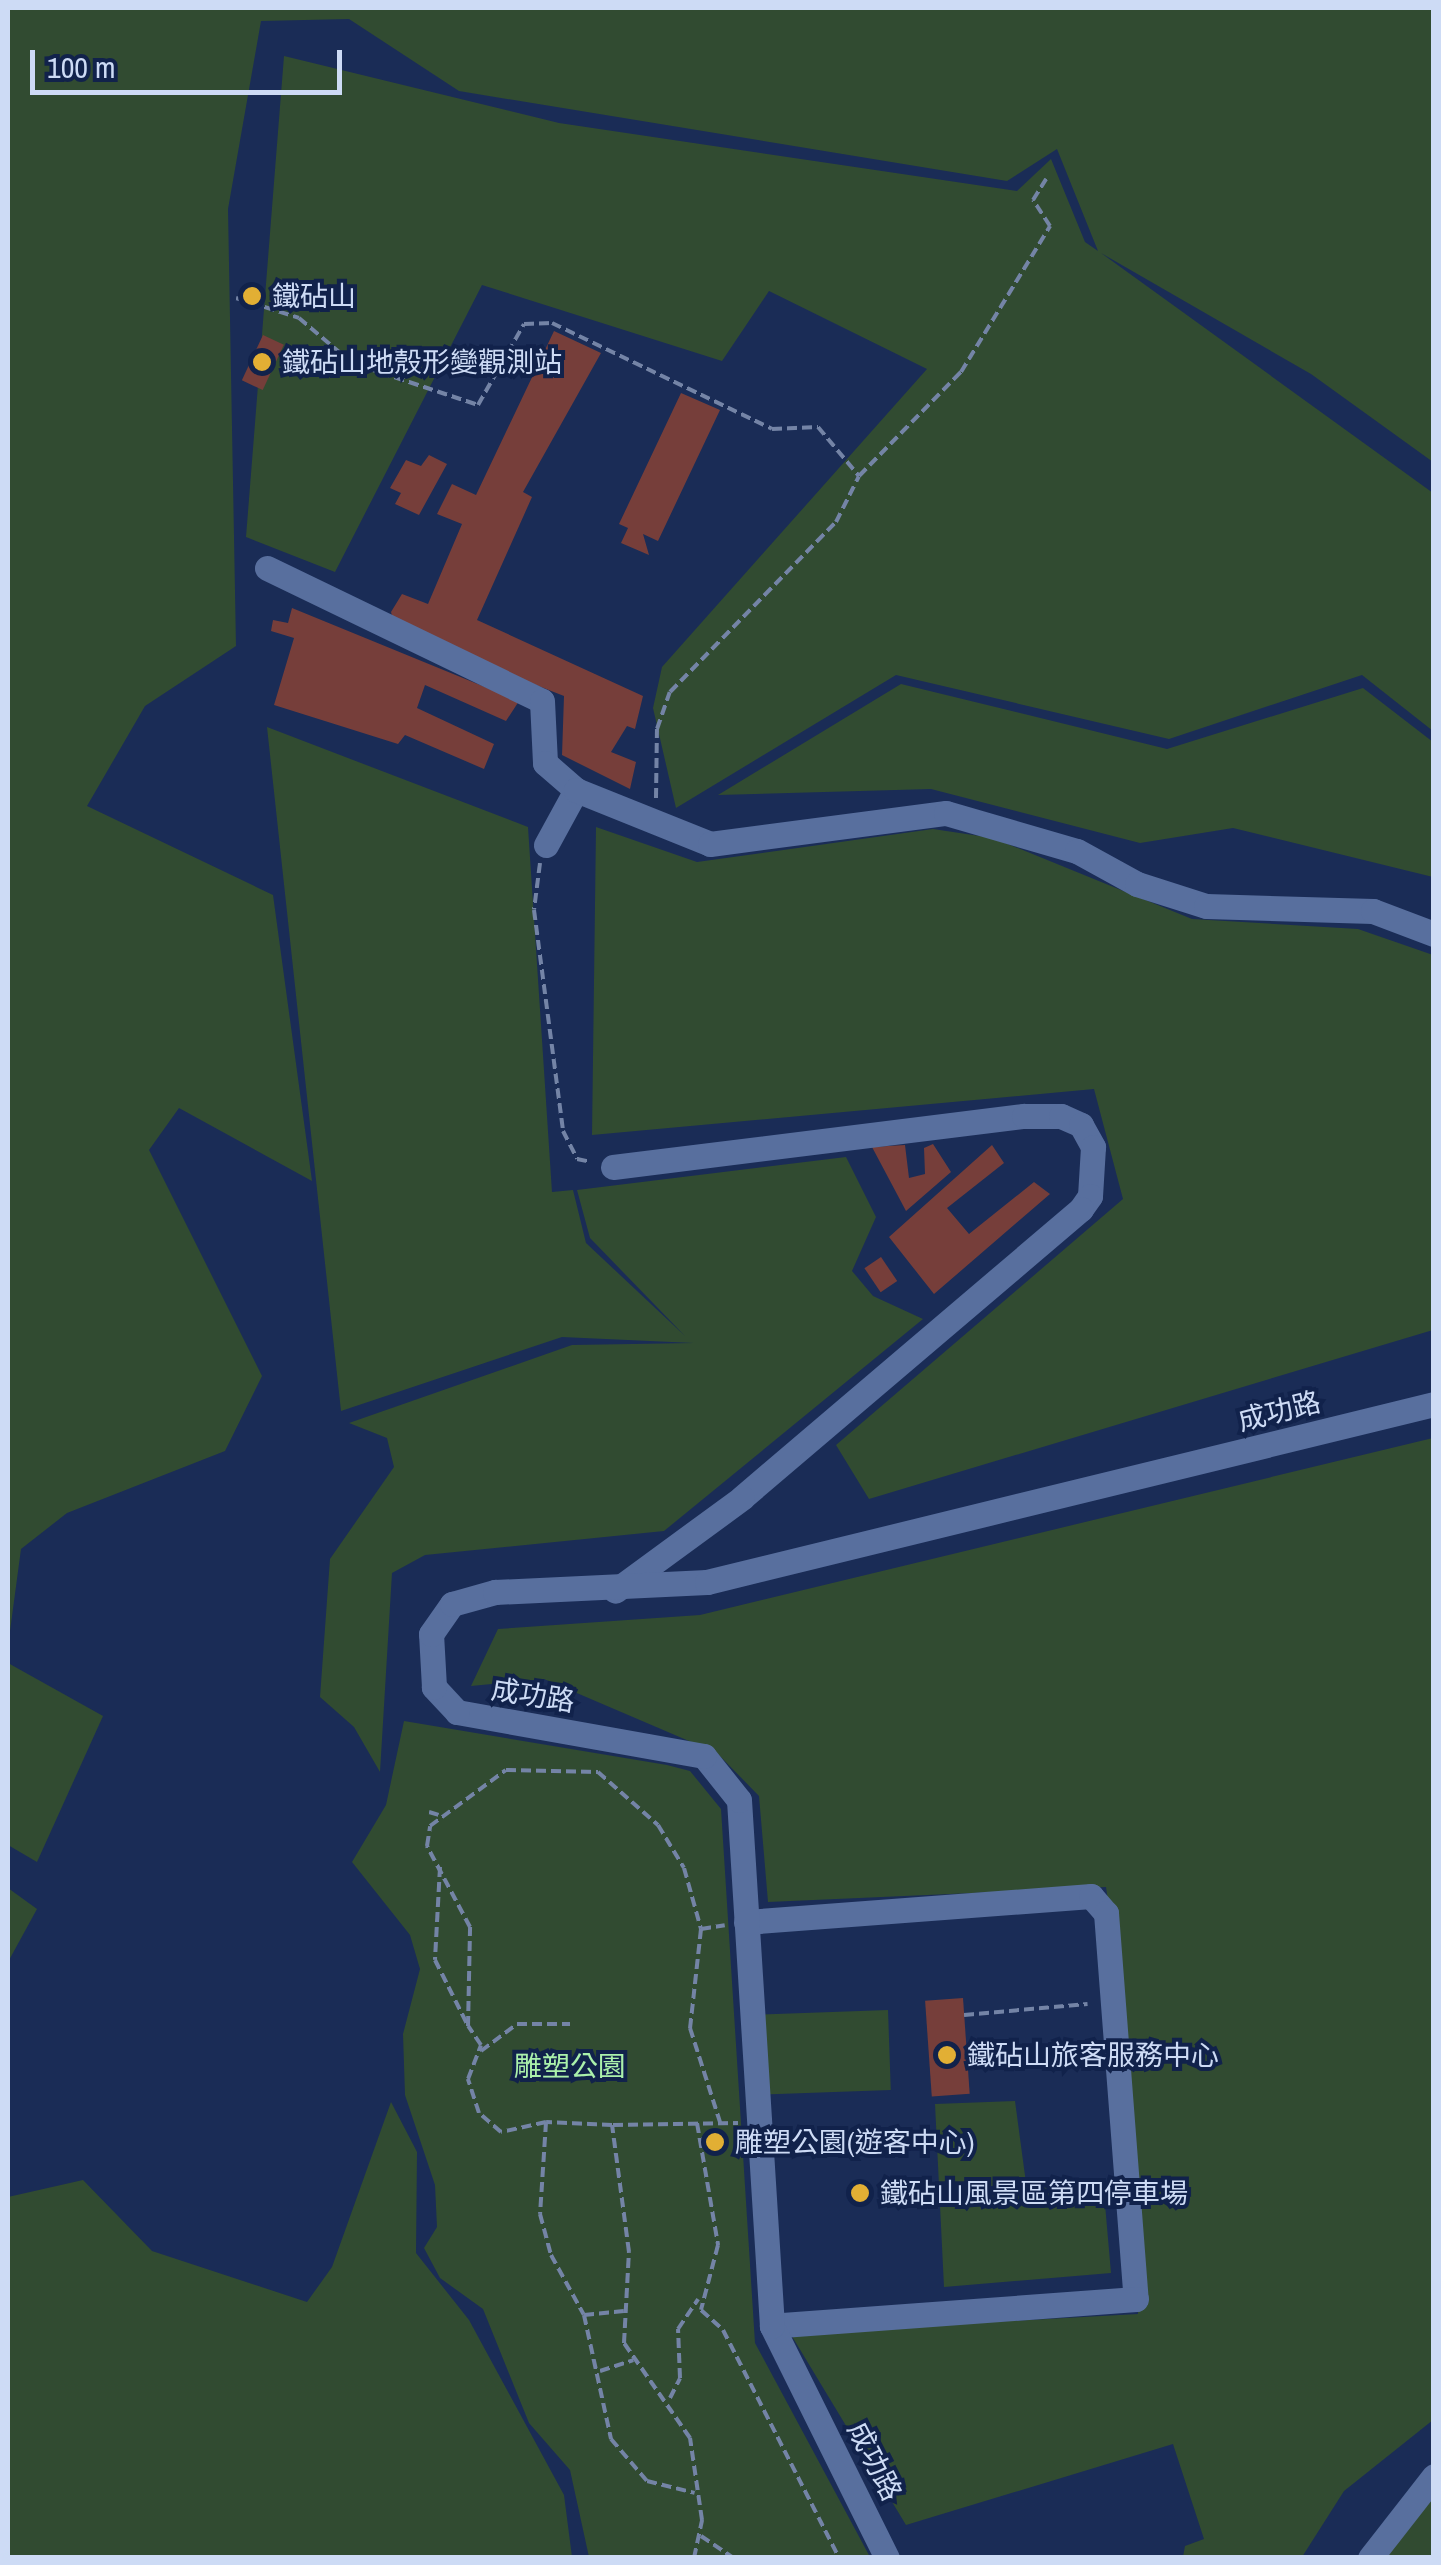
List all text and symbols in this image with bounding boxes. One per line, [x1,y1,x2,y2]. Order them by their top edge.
scale bar [35,30,348,92]
text: 100 m [47,47,115,87]
place label: 鐵砧山 [272,279,356,313]
marker: 鐵砧山 [241,285,263,307]
place label: 鐵砧山地殼形變觀測站 [282,345,562,379]
marker: 鐵砧山地殼形變觀測站 [251,351,273,373]
street label: 成功路 [1234,1385,1324,1437]
street label: 成功路 [489,1672,577,1718]
place label: 鐵砧山旅客服務中心 [967,2038,1219,2072]
marker: 鐵砧山旅客服務中心 [936,2044,958,2066]
park label: 雕塑公園 [514,2049,626,2083]
place label: 雕塑公園(遊客中心) [735,2125,974,2159]
marker: 雕塑公園(遊客中心) [704,2131,726,2153]
place label: 鐵砧山風景區第四停車場 [880,2176,1188,2210]
marker: 鐵砧山風景區第四停車場 [849,2182,871,2204]
street label: 成功路 [841,2416,909,2506]

